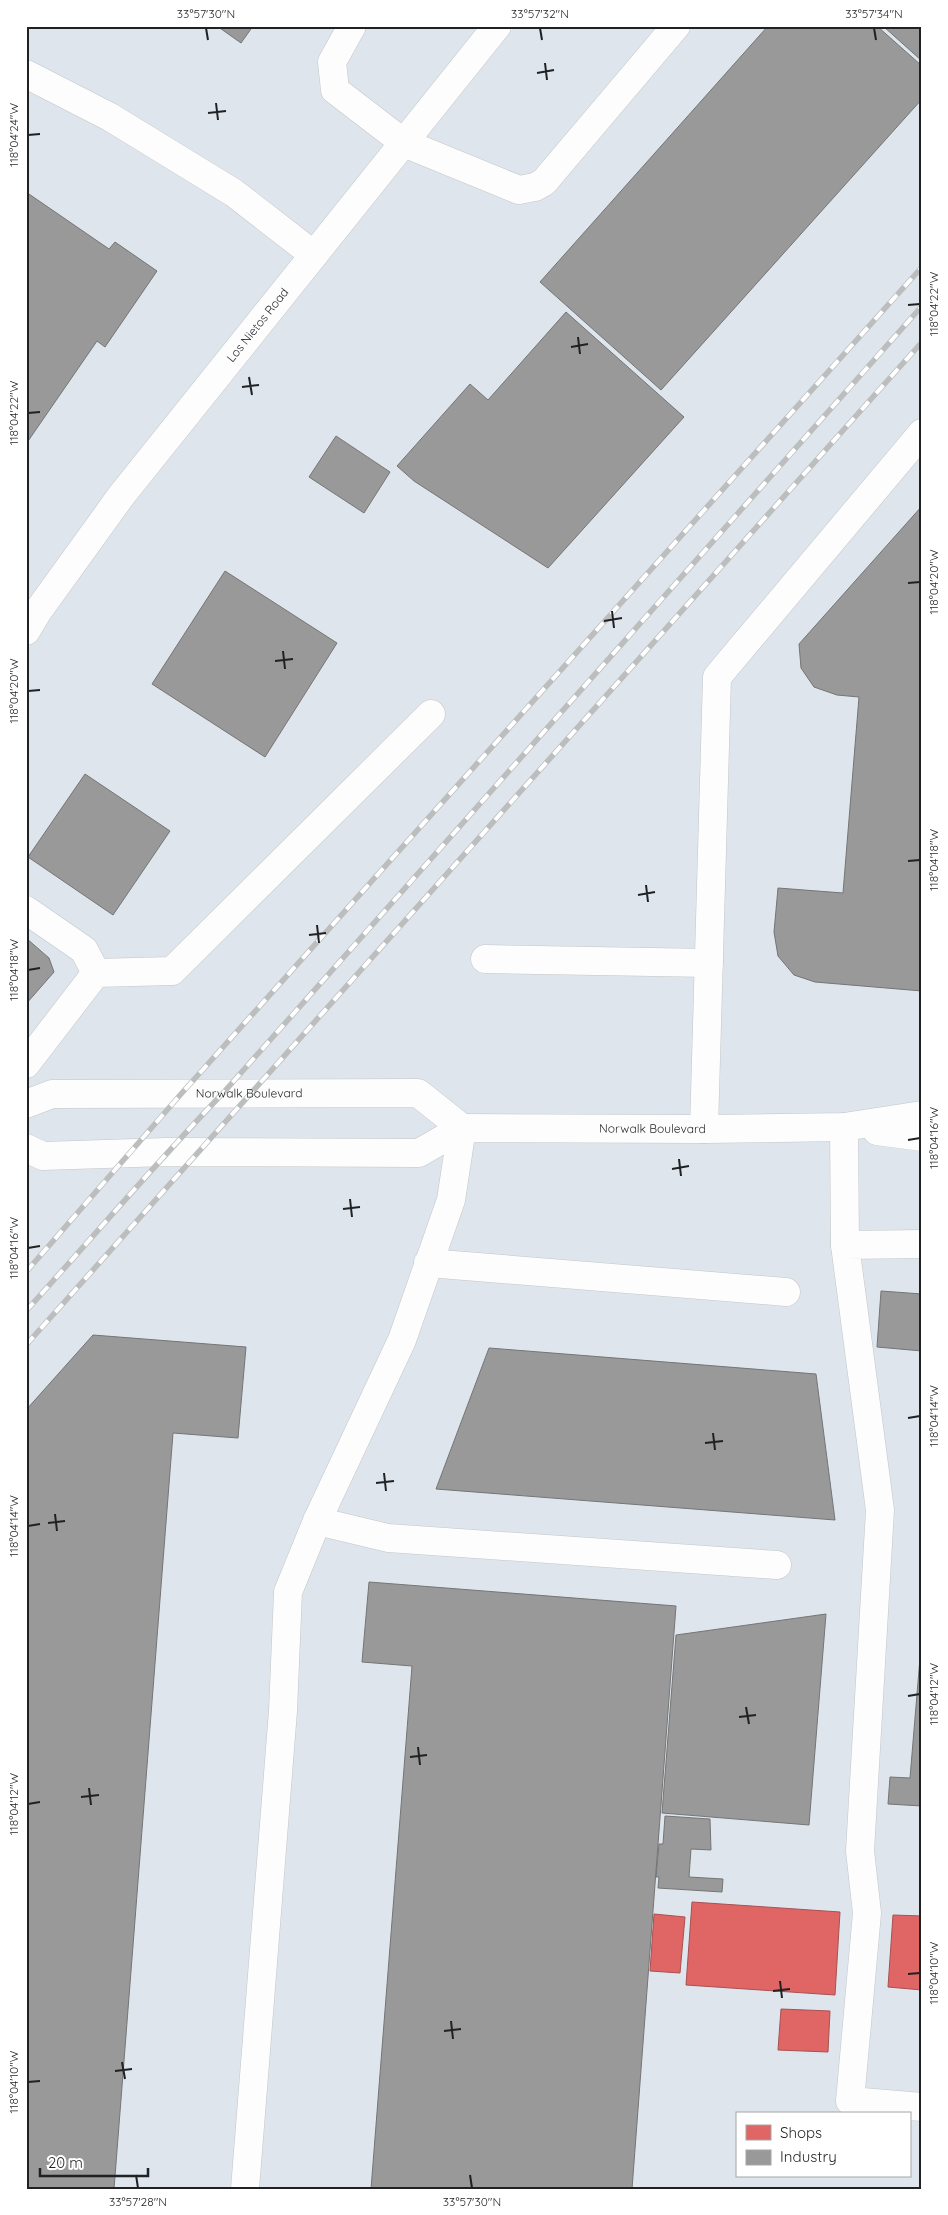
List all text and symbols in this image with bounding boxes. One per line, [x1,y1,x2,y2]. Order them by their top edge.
text: 33°57'30"N [177,6,235,21]
text: 33°57'32"N [511,6,569,21]
text: 33°57'34"N [845,6,903,21]
text: 118°04'24"W [6,103,21,167]
text: 118°04'22"W [926,271,941,336]
street label: Los Nietos Road [223,285,291,365]
text: 118°04'22"W [6,380,21,445]
text: 118°04'20"W [926,549,941,615]
text: 118°04'20"W [6,658,21,724]
text: 118°04'18"W [926,828,941,891]
text: 118°04'18"W [6,938,21,1001]
street label: Norwalk Boulevard [196,1085,302,1101]
text: 118°04'16"W [926,1106,941,1169]
street label: Norwalk Boulevard [599,1121,706,1136]
text: 118°04'16"W [6,1216,21,1279]
text: 118°04'14"W [926,1385,941,1447]
text: 118°04'14"W [6,1495,21,1557]
text: 118°04'12"W [926,1662,941,1725]
text: 118°04'12"W [6,1772,21,1835]
text: 118°04'10"W [926,1941,941,2004]
text: 118°04'10"W [6,2050,21,2113]
legend [736,2112,910,2178]
text: Shops [780,2123,822,2142]
scale bar [40,2145,148,2177]
text: Industry [780,2147,837,2166]
text: 20 m [48,2153,83,2172]
text: 33°57'28"N [109,2194,167,2209]
text: 33°57'30"N [443,2194,501,2209]

